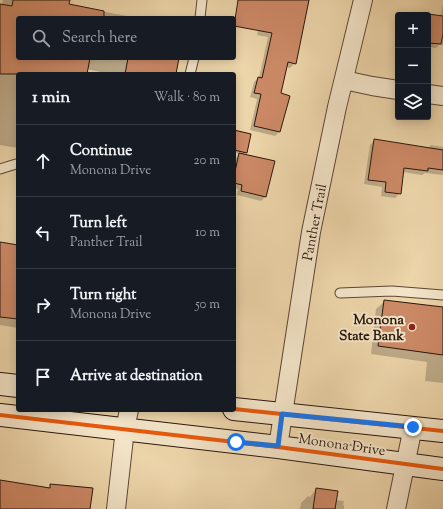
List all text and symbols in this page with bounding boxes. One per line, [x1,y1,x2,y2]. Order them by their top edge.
map controls [395,12,431,120]
button: + [395,12,431,48]
search box [16,16,236,60]
icon: search [30,27,52,49]
text: Search here [62,28,137,49]
button: − [395,48,431,84]
button: layers [395,84,431,120]
text: 1 min [32,86,70,110]
text: Walk · 80 m [154,89,220,107]
text: Continue [70,141,132,162]
icon: ahead [32,150,54,172]
text: 20 m [194,152,220,170]
text: Monona Drive [70,162,151,180]
street label: Panther Trail [299,182,333,263]
text: Turn left [70,213,127,234]
icon: left [32,222,54,244]
text: 10 m [195,224,220,242]
text: Panther Trail [70,234,143,252]
text: Turn right [70,285,136,306]
icon: right [32,294,54,316]
text: 50 m [195,296,220,314]
text: Monona Drive [70,306,151,324]
place label: Monona State Bank [339,311,405,347]
marker: Monona State Bank [407,322,417,332]
icon: arrive [32,366,54,388]
text: Arrive at destination [70,366,203,387]
route end [404,418,422,436]
street label: Monona Drive [297,430,386,462]
route start [227,433,245,451]

